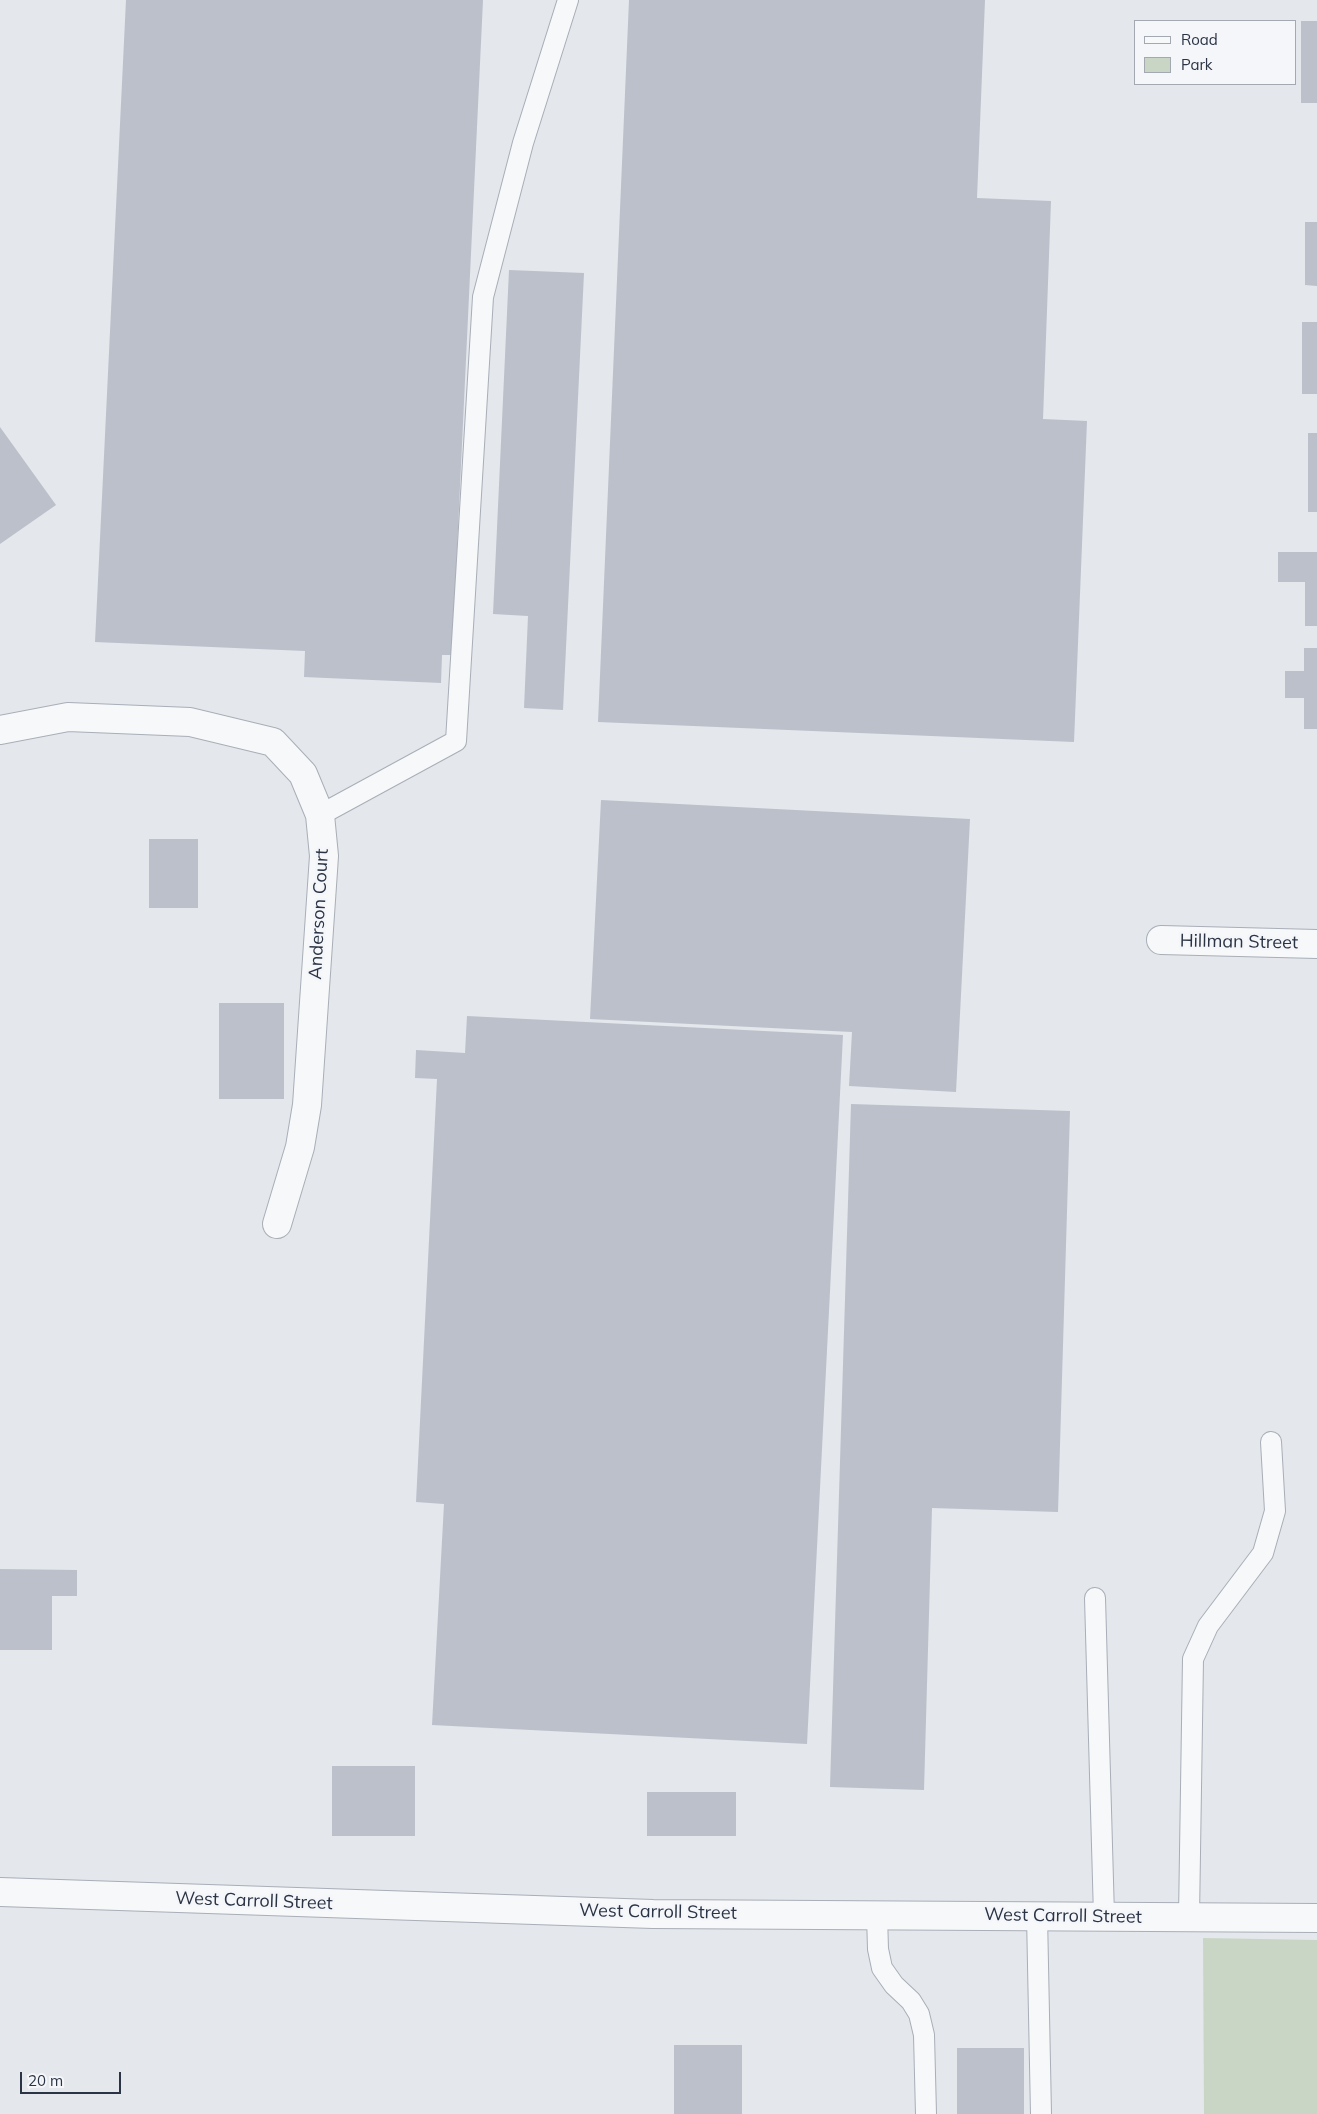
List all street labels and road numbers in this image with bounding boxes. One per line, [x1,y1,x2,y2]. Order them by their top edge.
street label: Anderson Court [305,848,333,980]
street label: Hillman Street [1180,930,1298,954]
street label: West Carroll Street [175,1887,333,1915]
street label: West Carroll Street [579,1900,737,1924]
street label: West Carroll Street [984,1904,1142,1928]

